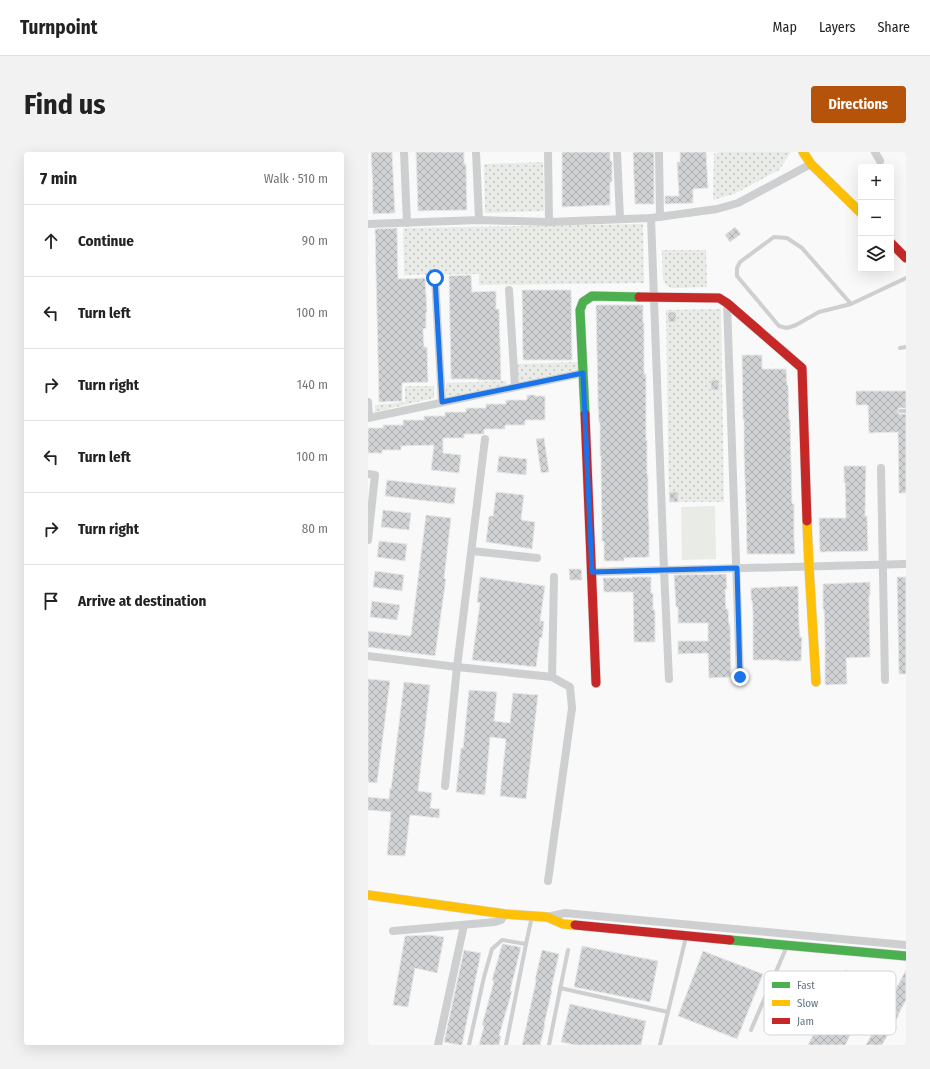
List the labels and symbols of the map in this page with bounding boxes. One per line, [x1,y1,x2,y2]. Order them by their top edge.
route start [426,269,444,287]
route end [731,668,749,686]
legend [764,971,896,1035]
text: Fast [797,979,815,992]
text: Slow [797,997,818,1010]
text: Jam [797,1015,814,1028]

